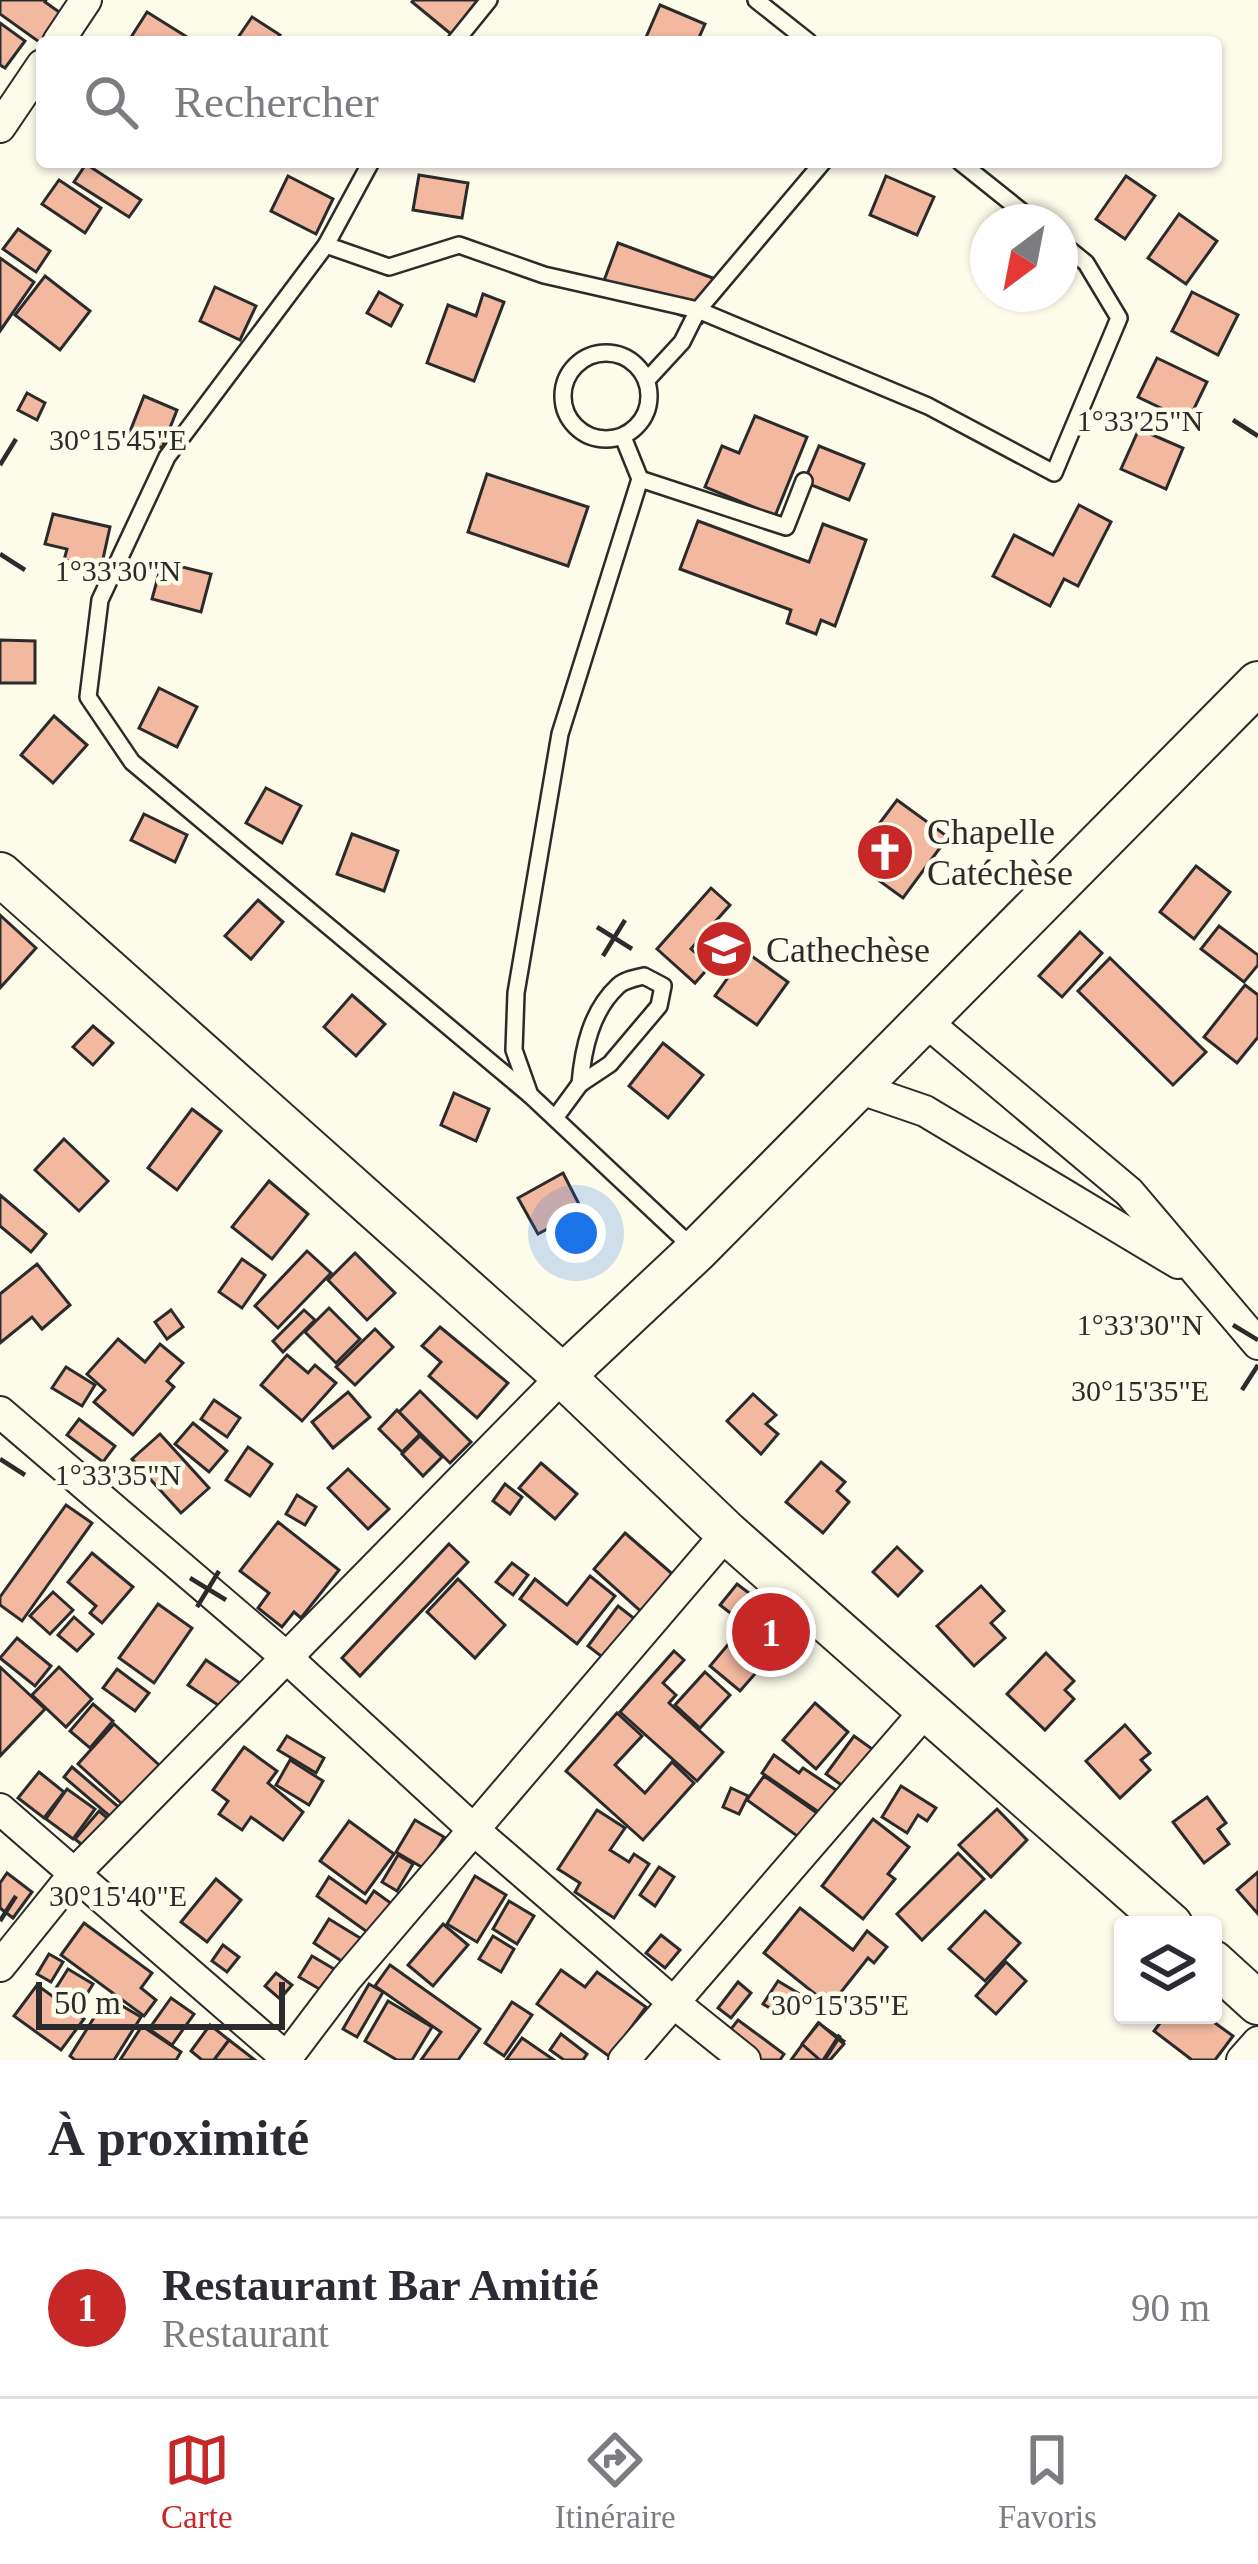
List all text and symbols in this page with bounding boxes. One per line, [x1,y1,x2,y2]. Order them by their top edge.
search box [36,36,1222,168]
icon: search [78,69,144,135]
text: Rechercher [174,77,379,127]
north arrow [970,204,1078,312]
text: 1°33'25"N [1077,404,1203,437]
text: 30°15'45"E [49,423,187,456]
text: 1°33'30"N [55,554,181,587]
place label: Chapelle Catéchèse [927,812,1073,893]
church icon: Chapelle Catéchèse [854,821,916,883]
school or university icon: Cathechèse [693,918,755,980]
place label: Cathechèse [766,930,930,970]
your location [546,1203,606,1263]
text: 1°33'30"N [1077,1308,1203,1341]
text: 30°15'35"E [1071,1374,1209,1407]
text: 1°33'35"N [55,1458,181,1491]
pin: 1 [732,1587,810,1677]
text: 30°15'40"E [49,1879,187,1912]
map controls [1114,1916,1222,2024]
button: layers [1114,1916,1222,2024]
scale bar [36,1976,285,2029]
text: 50 m [54,1985,121,2021]
text: 30°15'35"E [771,1988,909,2021]
text: À proximité [48,2110,309,2166]
text: Restaurant Bar Amitié [162,2260,599,2310]
text: 1 [77,2286,97,2329]
text: 90 m [1131,2286,1210,2329]
text: Restaurant [162,2312,329,2355]
tab: Carte [161,2427,233,2536]
tab: Itinéraire [555,2427,676,2536]
tab: Favoris [998,2427,1097,2536]

